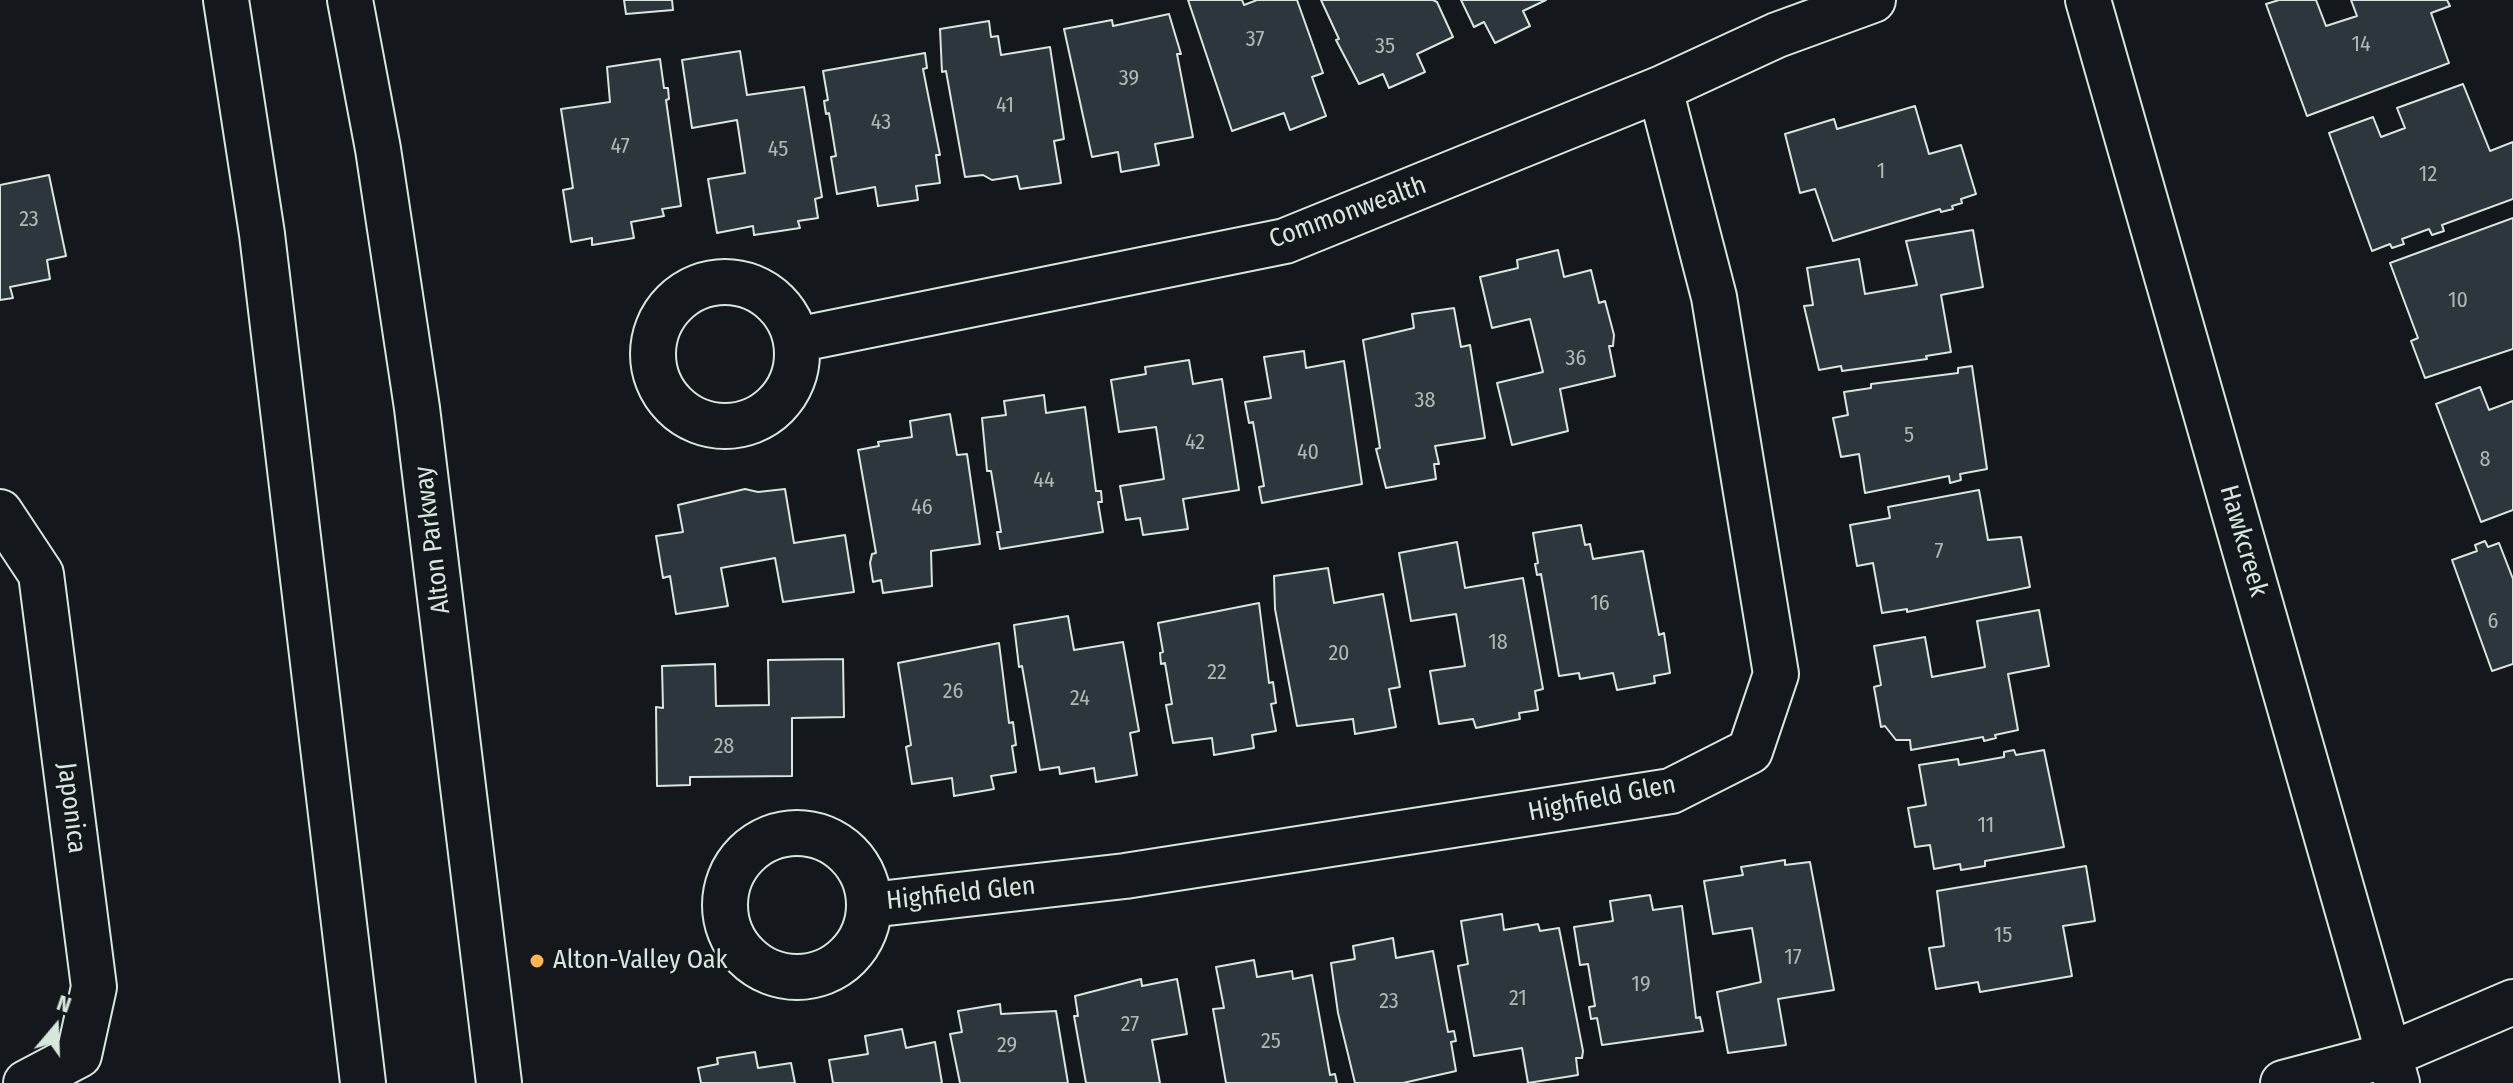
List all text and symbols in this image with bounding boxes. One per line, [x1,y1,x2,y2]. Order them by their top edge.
house number: 37 [1246,27,1264,53]
house number: 14 [2351,32,2371,58]
house number: 35 [1375,34,1395,60]
house number: 39 [1119,66,1139,92]
house number: 41 [996,93,1014,119]
house number: 43 [871,110,891,136]
house number: 47 [610,134,630,160]
house number: 45 [768,137,788,163]
house number: 1 [1877,159,1885,185]
house number: 12 [2419,162,2437,188]
street label: Commonwealth [1265,170,1431,256]
house number: 23 [19,207,39,233]
house number: 10 [2448,288,2468,314]
house number: 36 [1566,346,1586,372]
house number: 38 [1415,388,1435,414]
house number: 5 [1904,423,1914,449]
house number: 42 [1185,430,1205,456]
house number: 40 [1297,440,1319,466]
house number: 8 [2480,447,2490,473]
street label: Alton Parkway [408,464,458,616]
house number: 44 [1033,468,1055,494]
street label: Hawkcreek [2212,482,2274,600]
house number: 46 [911,495,933,521]
house number: 7 [1935,539,1943,565]
house number: 16 [1590,591,1610,617]
house number: 6 [2488,609,2498,635]
house number: 18 [1488,630,1508,656]
house number: 20 [1328,641,1350,667]
house number: 22 [1207,660,1227,686]
house number: 26 [943,679,963,705]
house number: 24 [1070,686,1090,712]
house number: 28 [714,734,734,760]
street label: Japonica [50,761,92,855]
street label: Highfield Glen [1526,769,1678,829]
house number: 11 [1978,813,1994,839]
street label: Highfield Glen [885,871,1037,917]
house number: 15 [1994,923,2012,949]
place label: Alton-Valley Oak [553,945,728,977]
house number: 17 [1784,945,1802,971]
marker: Alton-Valley Oak [528,952,546,970]
house number: 19 [1631,972,1651,998]
house number: 21 [1509,986,1527,1012]
north arrow [16,987,96,1067]
text: N [53,989,75,1019]
house number: 23 [1379,989,1399,1015]
house number: 27 [1121,1012,1139,1038]
house number: 25 [1261,1029,1281,1055]
house number: 29 [997,1033,1017,1059]

